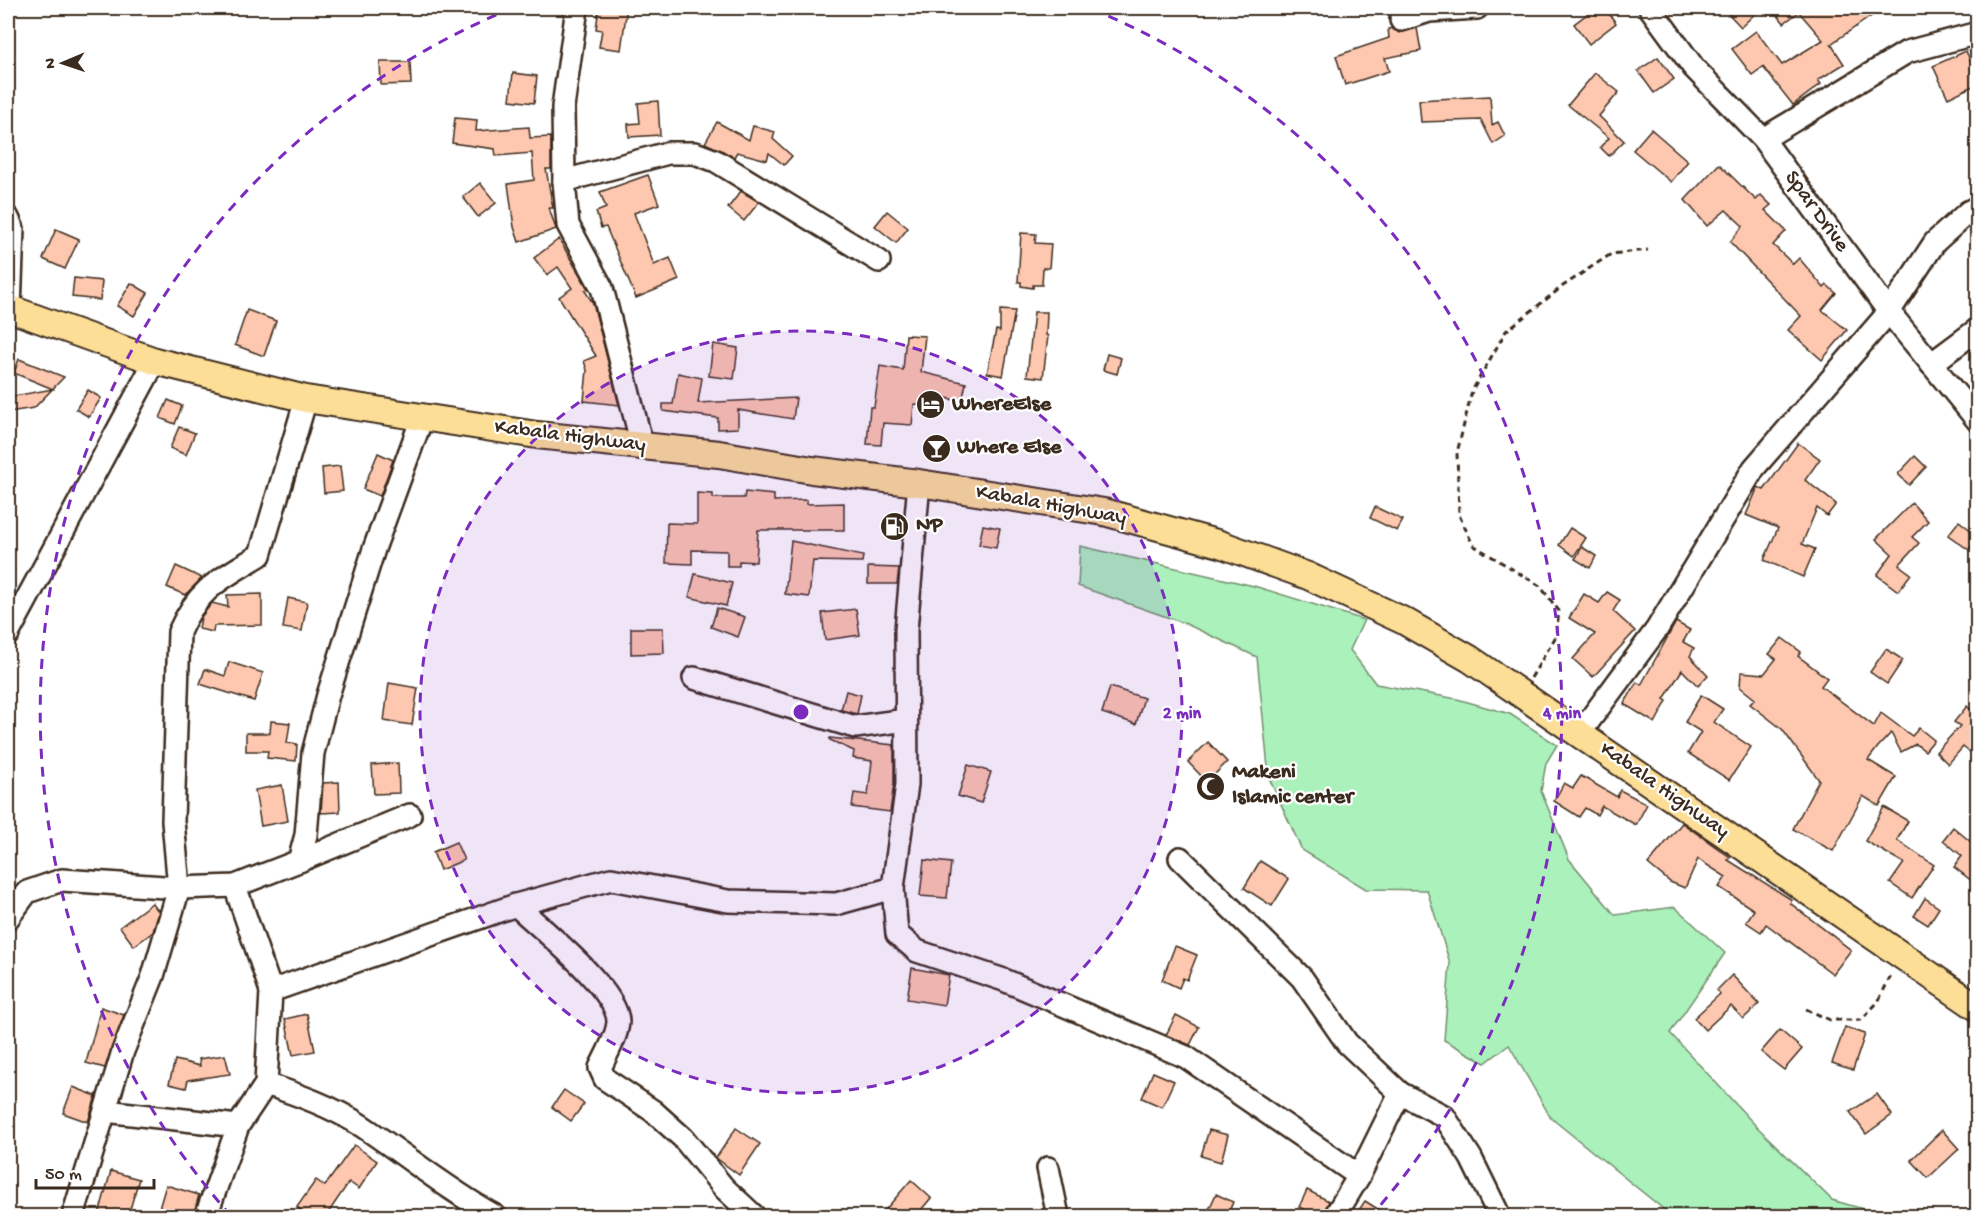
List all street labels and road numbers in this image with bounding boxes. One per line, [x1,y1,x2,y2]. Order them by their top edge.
street label: Spar Drive [1778,166,1855,258]
street label: Kabala Highway [493,415,647,459]
street label: Kabala Highway [974,480,1128,532]
street label: Kabala Highway [1594,737,1734,845]

